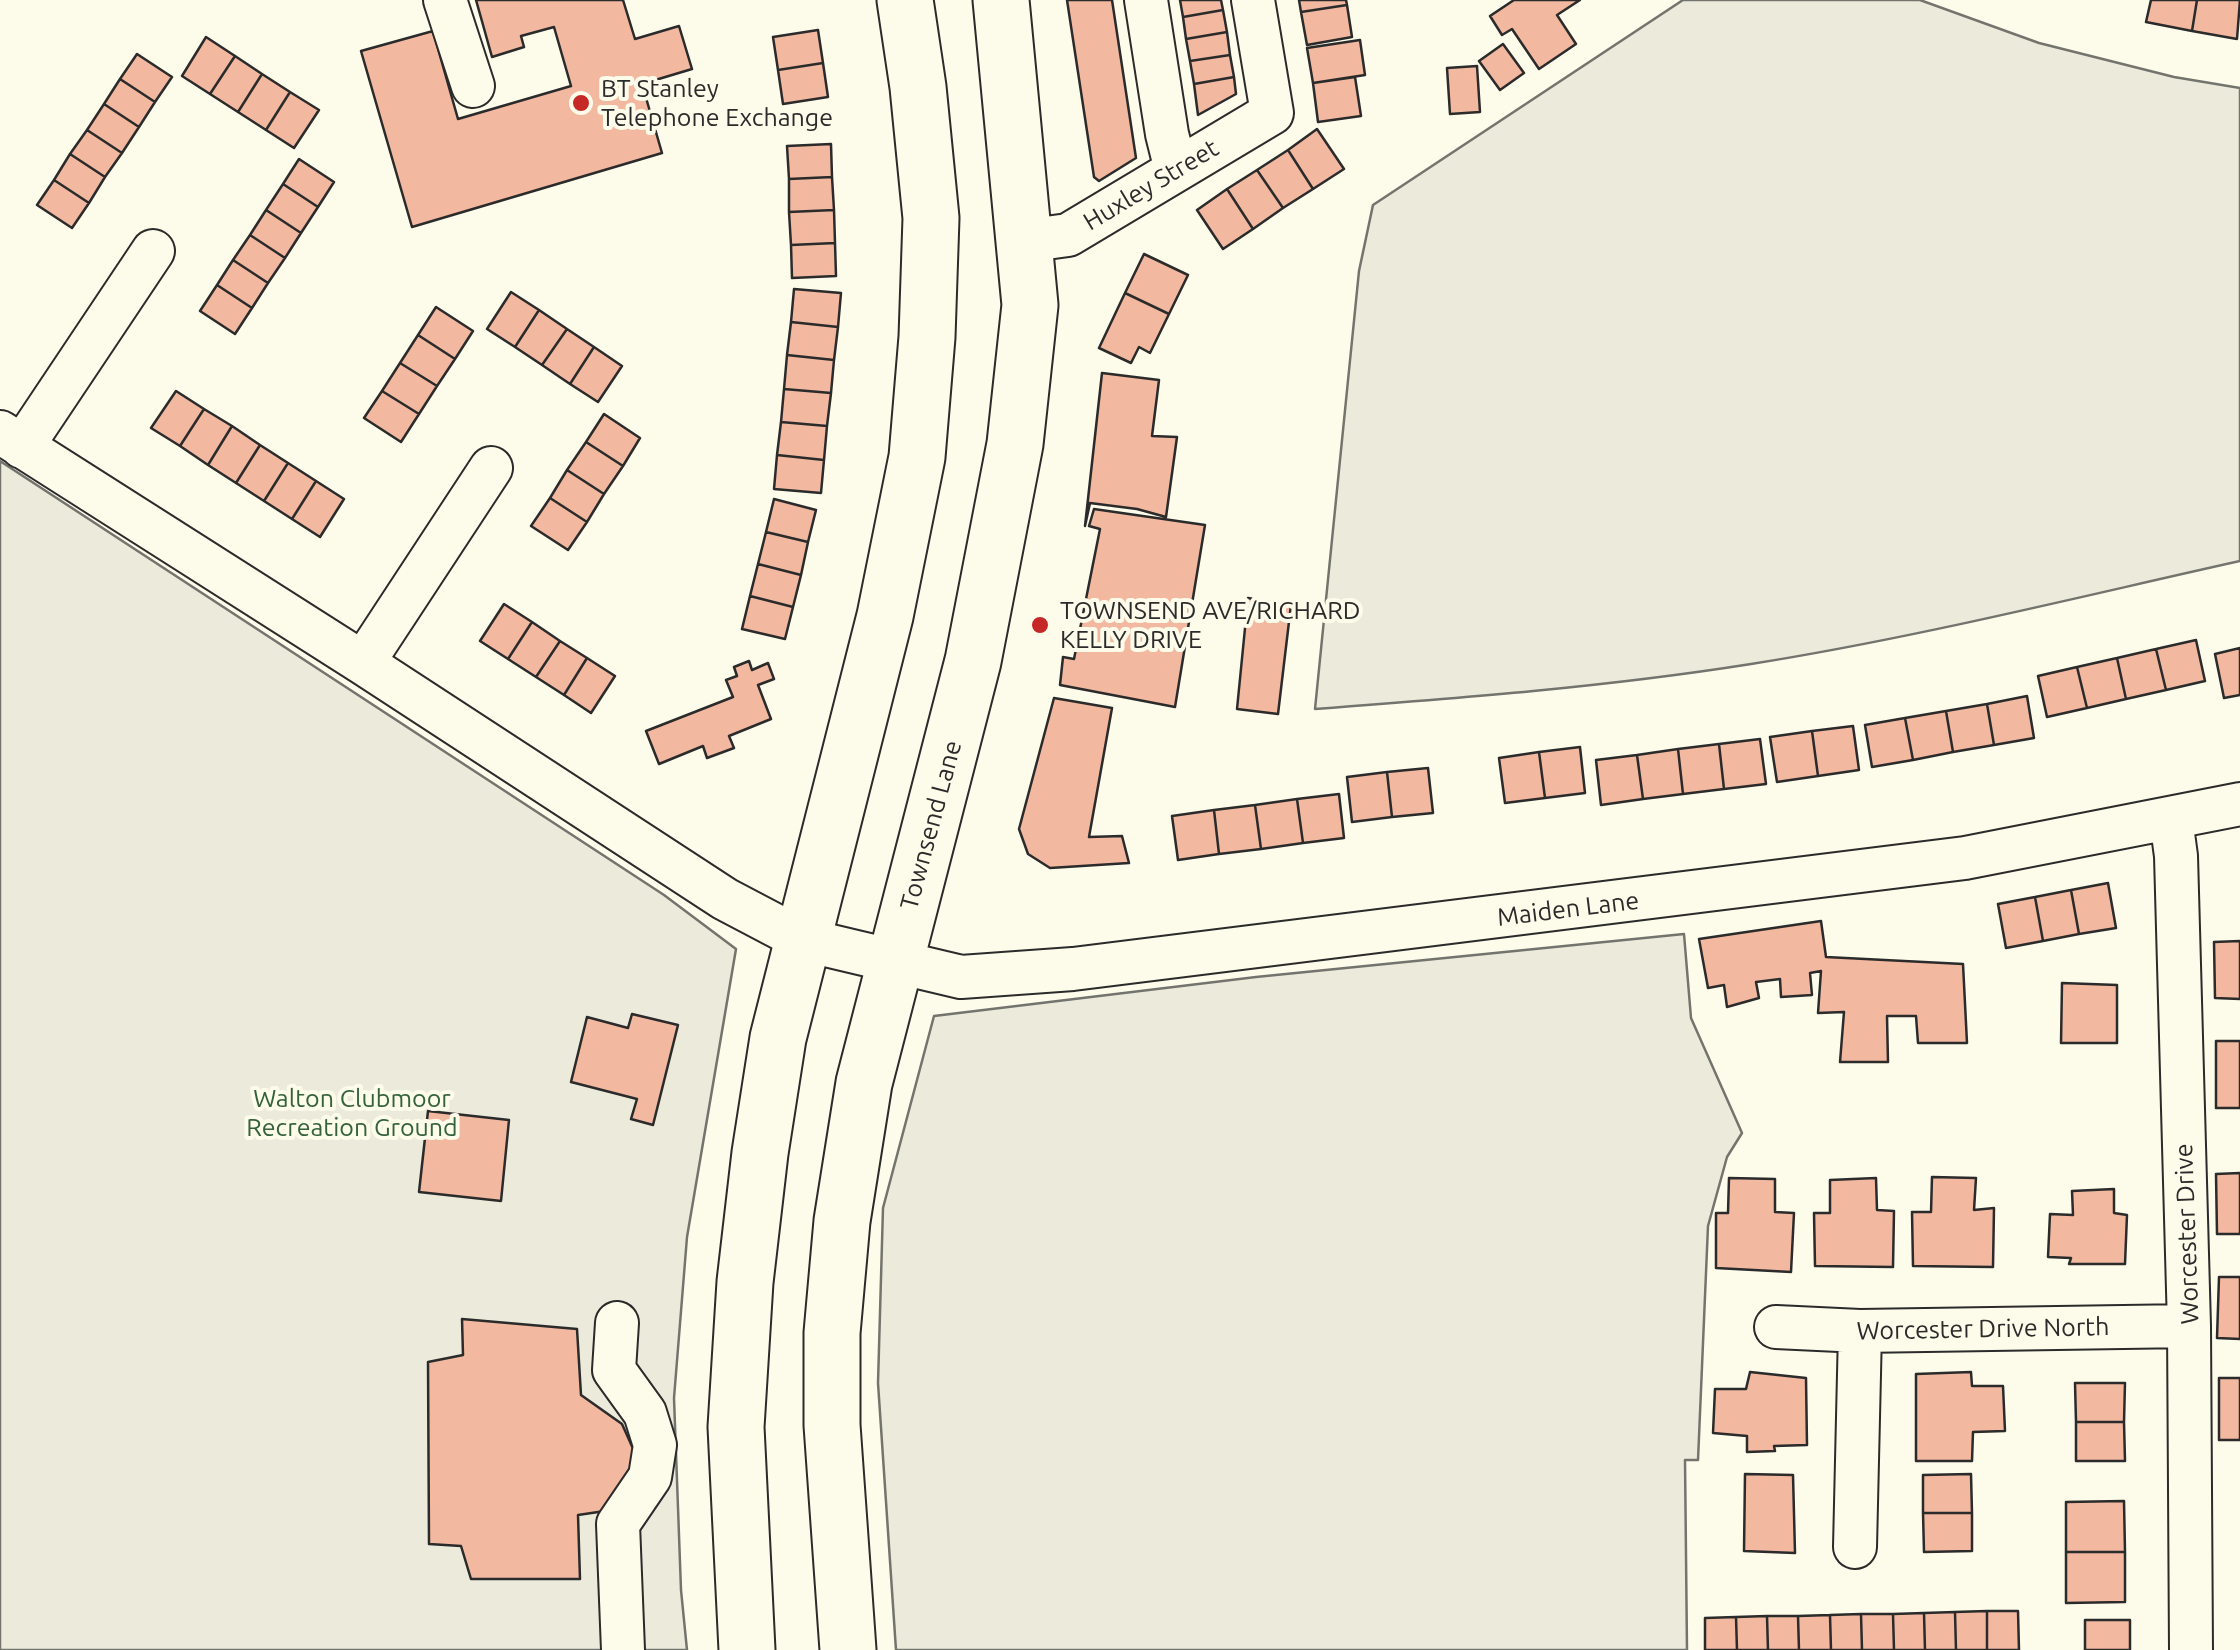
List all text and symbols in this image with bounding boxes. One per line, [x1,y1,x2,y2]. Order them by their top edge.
place label: BT Stanley Telephone Exchange [601,74,833,133]
marker: BT Stanley Telephone Exchange [570,92,592,114]
street label: Huxley Street [1078,133,1224,237]
place label: TOWNSEND AVE/RICHARD KELLY DRIVE [1060,596,1360,655]
marker: TOWNSEND AVE/RICHARD KELLY DRIVE [1029,614,1051,636]
street label: Townsend Lane [894,737,968,913]
street label: Maiden Lane [1495,885,1641,933]
park label: Walton Clubmoor Recreation Ground [246,1084,458,1143]
street label: Worcester Drive [2169,1143,2205,1325]
street label: Worcester Drive North [1856,1312,2110,1346]

